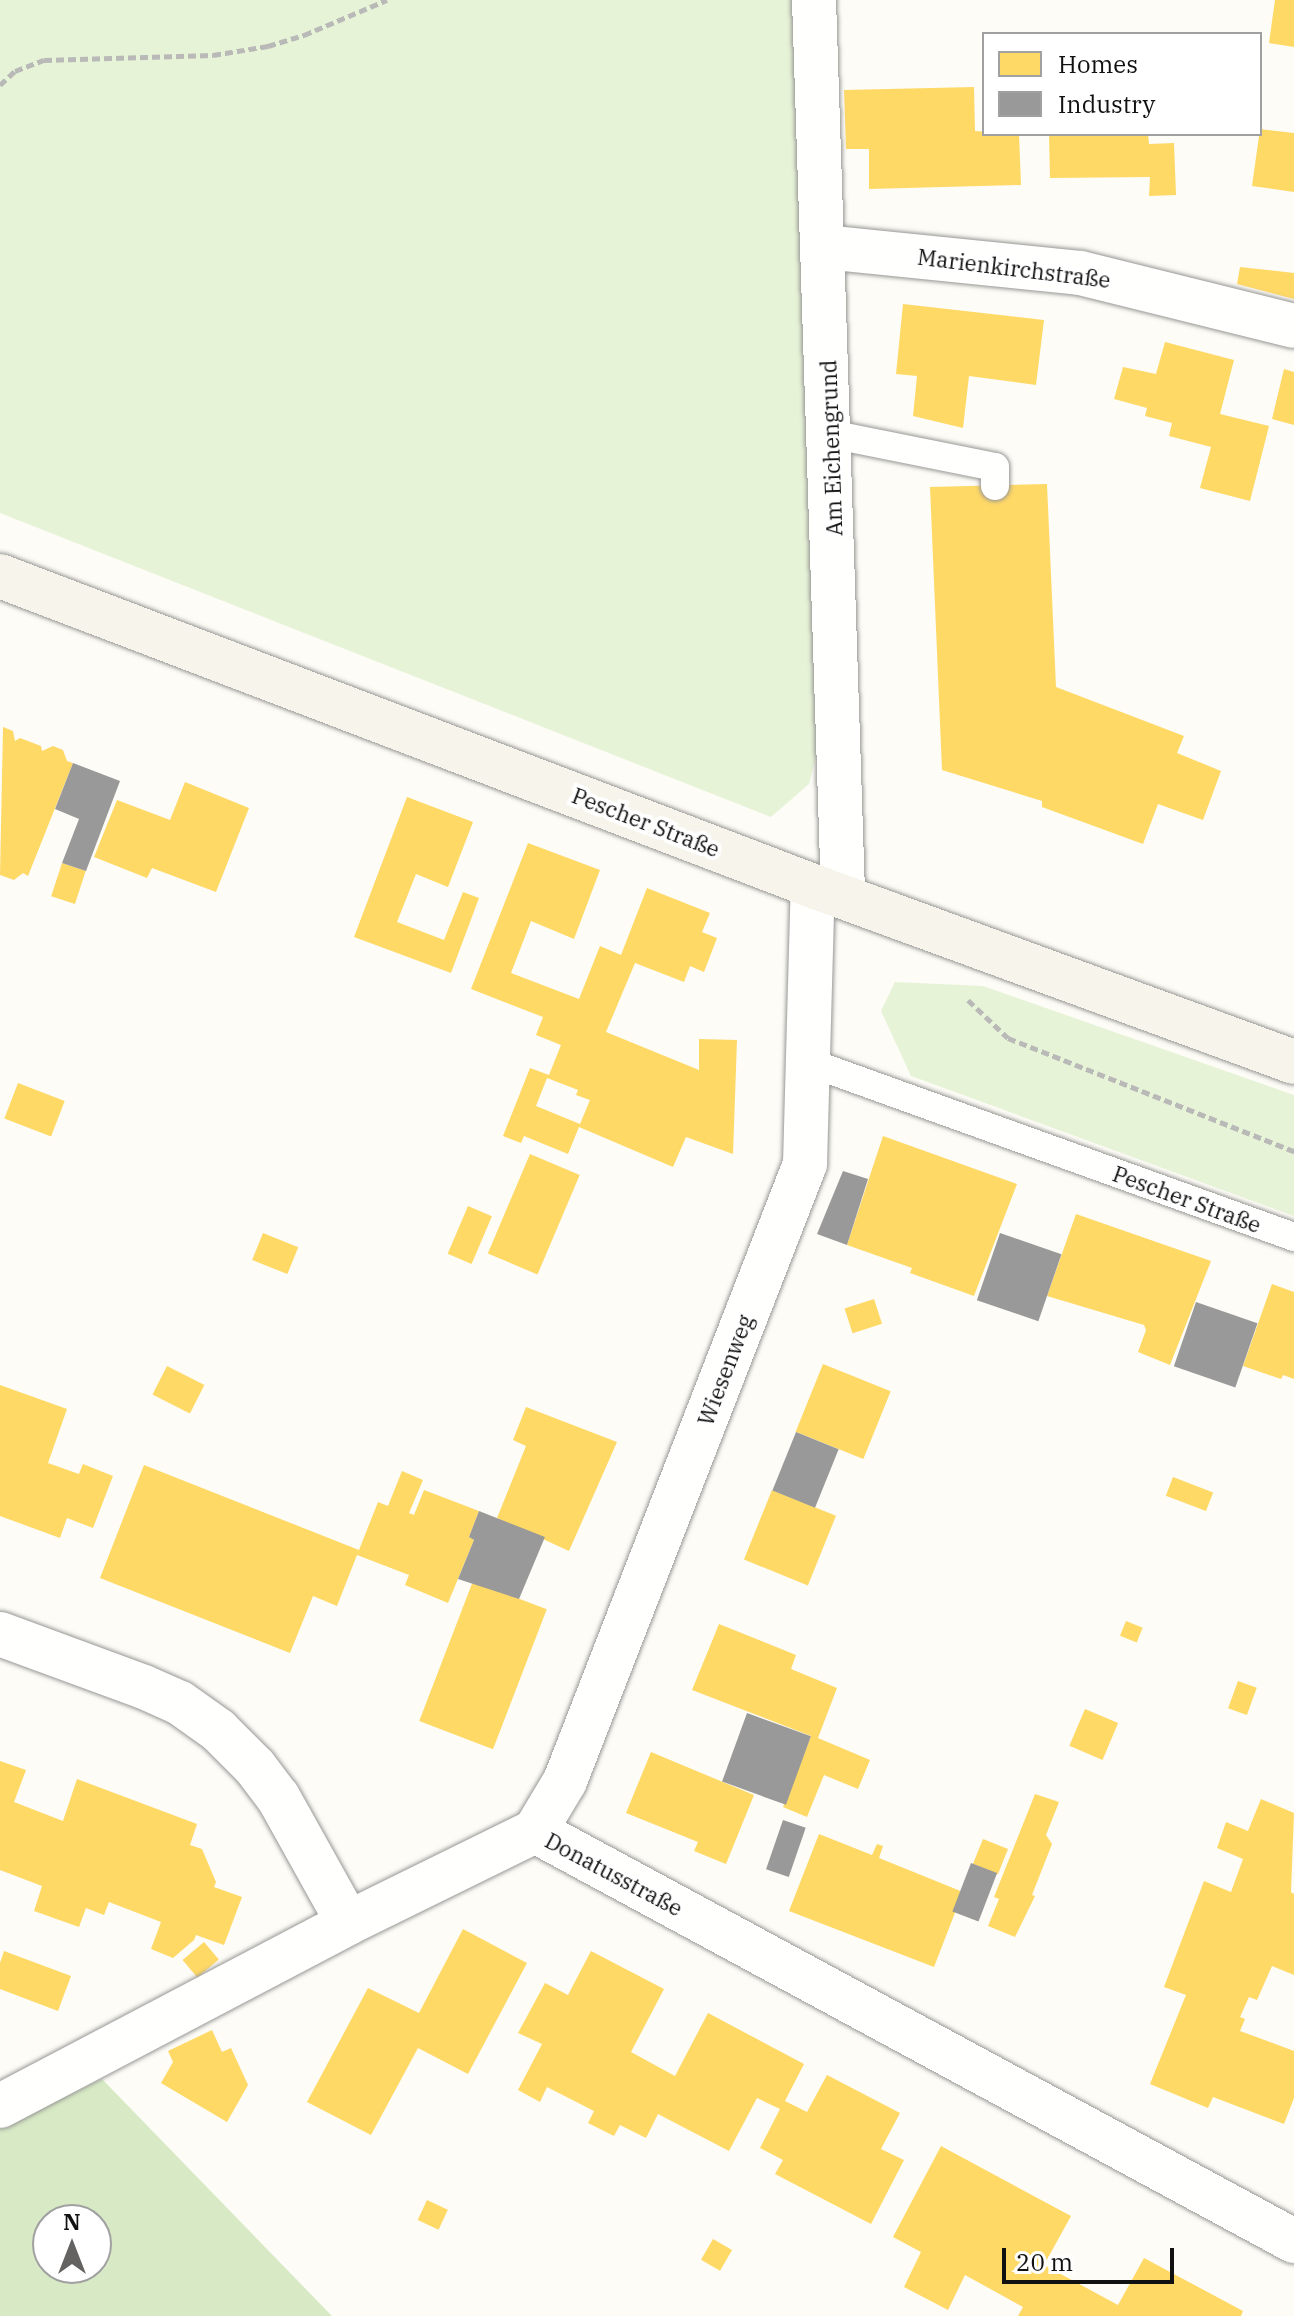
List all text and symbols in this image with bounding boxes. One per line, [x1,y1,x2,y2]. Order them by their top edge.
legend [982,32,1262,136]
text: Homes [1058,48,1138,80]
text: Industry [1058,88,1155,120]
street label: Marienkirchstraße [916,243,1112,293]
street label: Am Eichengrund [815,359,847,537]
street label: Pescher Straße [568,782,724,862]
street label: Pescher Straße [1109,1160,1265,1238]
street label: Wiesenweg [692,1311,758,1429]
street label: Donatusstraße [541,1827,687,1921]
north arrow [32,2204,112,2284]
text: N [63,2207,81,2236]
scale bar [1006,2232,1178,2282]
text: 20 m [1016,2246,1073,2278]

